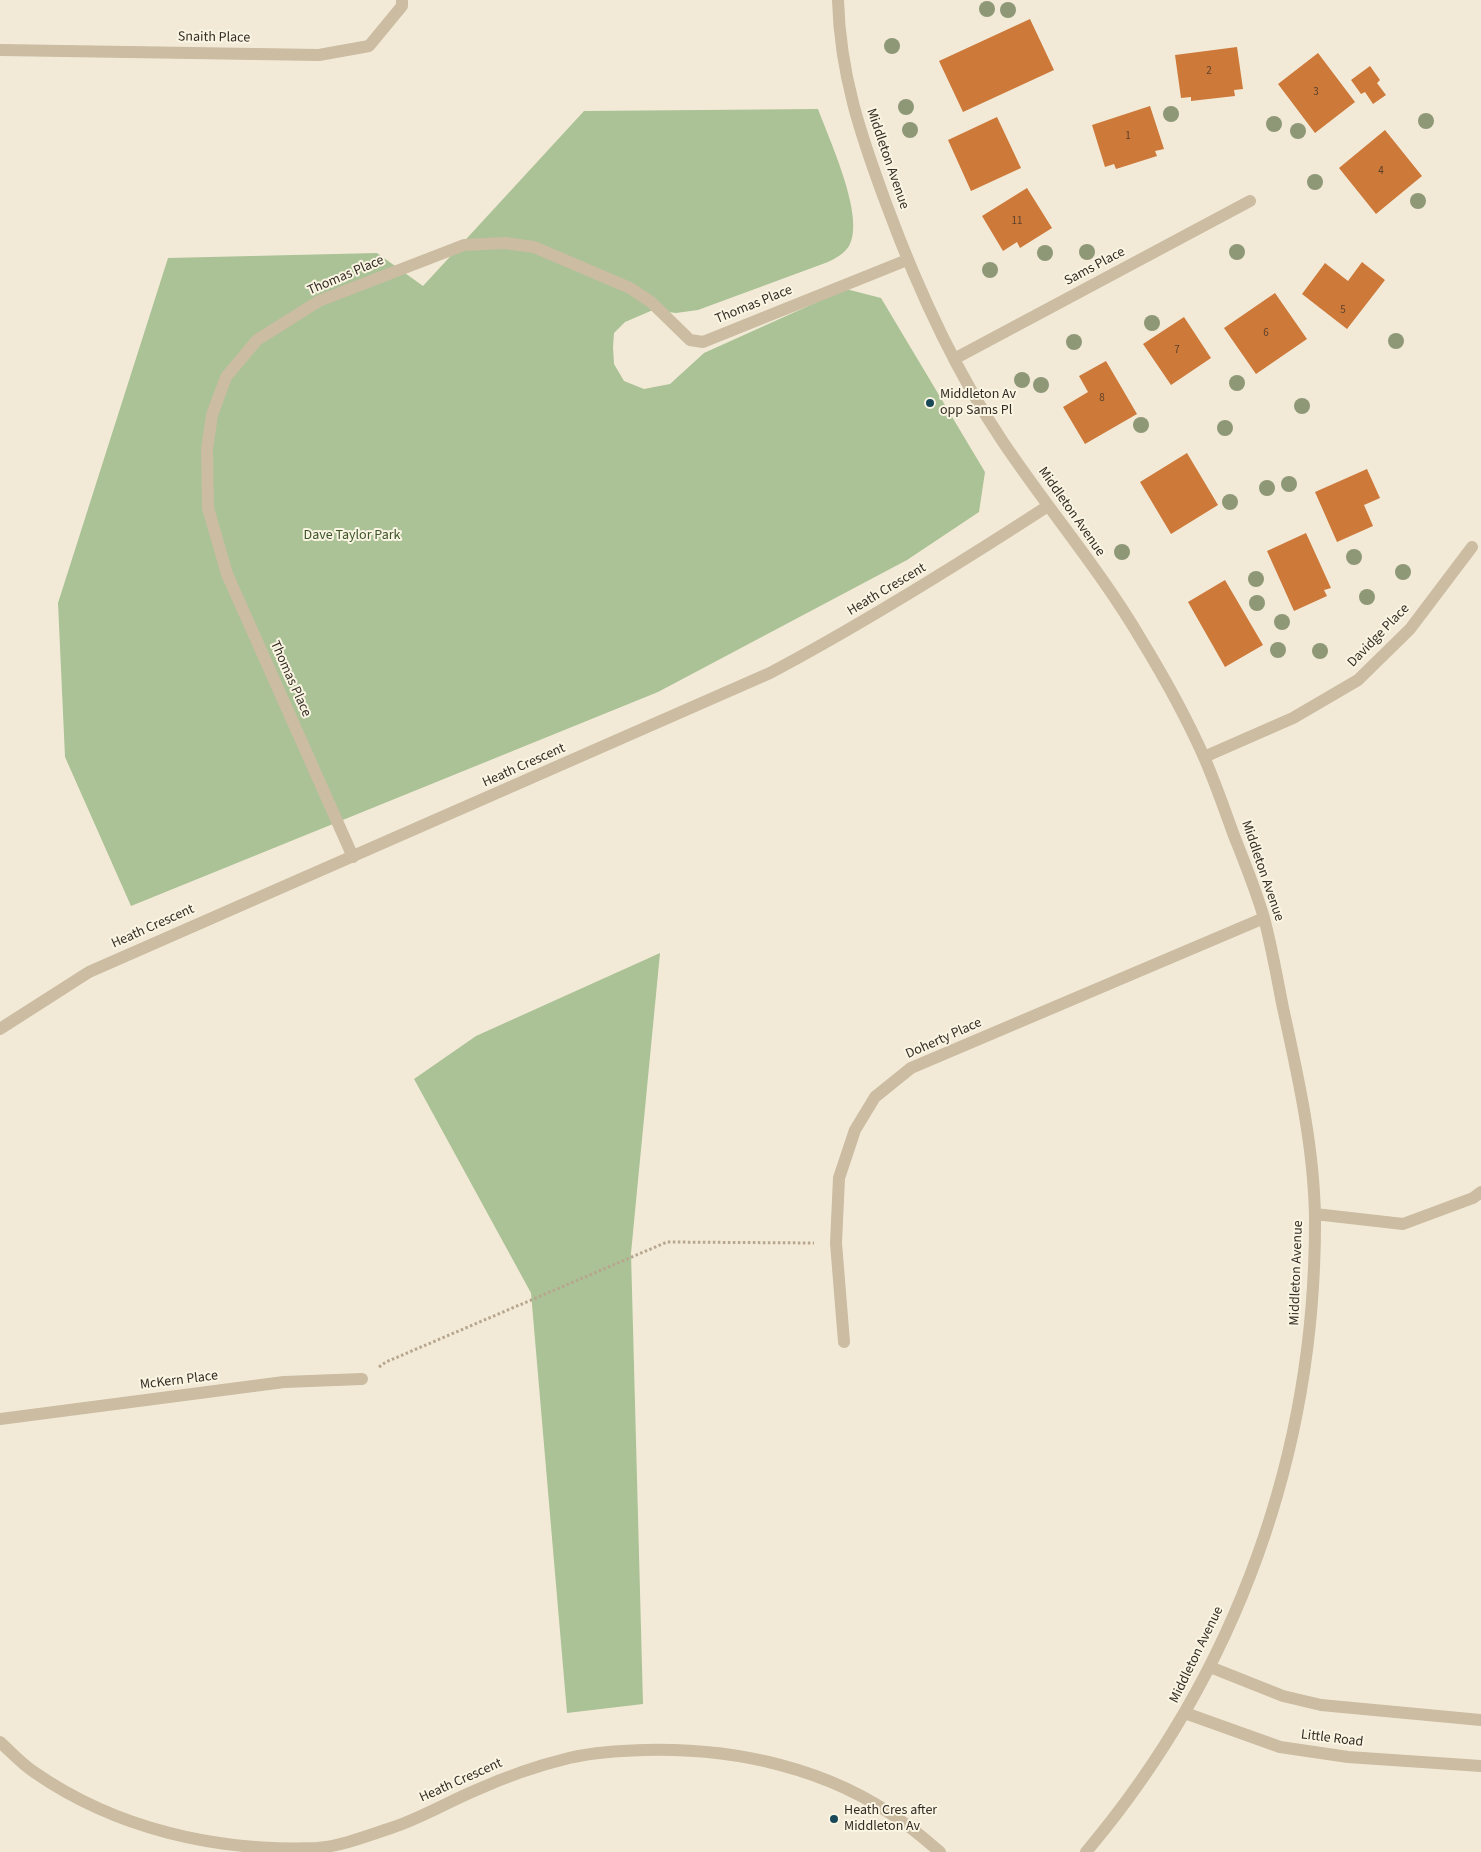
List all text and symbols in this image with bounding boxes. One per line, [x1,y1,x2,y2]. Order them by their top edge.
street label: Snaith Place [178,29,250,47]
house number: 2 [1206,65,1212,79]
house number: 3 [1313,86,1319,100]
street label: Middleton Avenue [862,106,912,212]
house number: 1 [1125,130,1131,144]
house number: 4 [1378,165,1384,179]
house number: 11 [1012,215,1022,229]
street label: Sams Place [1062,244,1128,290]
street label: Thomas Place [305,252,387,300]
street label: Thomas Place [713,282,795,328]
house number: 5 [1340,304,1346,318]
house number: 6 [1263,327,1269,341]
house number: 7 [1174,344,1180,358]
place label: Middleton Av opp Sams Pl [940,387,1016,420]
house number: 8 [1099,392,1105,406]
marker: Middleton Av opp Sams Pl [924,397,936,409]
street label: Middleton Avenue [1034,464,1108,560]
park label: Dave Taylor Park [304,528,400,544]
street label: Heath Crescent [845,560,929,620]
street label: Davidge Place [1345,601,1413,671]
street label: Thomas Place [266,638,314,720]
street label: Heath Crescent [480,740,568,792]
street label: Middleton Avenue [1237,818,1287,924]
street label: Heath Crescent [109,901,197,953]
street label: Doherty Place [903,1015,985,1063]
street label: Middleton Avenue [1287,1220,1307,1326]
street label: McKern Place [139,1368,219,1394]
street label: Middleton Avenue [1166,1604,1228,1706]
street label: Little Road [1300,1727,1364,1751]
street label: Heath Crescent [417,1755,505,1807]
place label: Heath Cres after Middleton Av [844,1803,937,1835]
marker: Heath Cres after Middleton Av [828,1813,840,1825]

